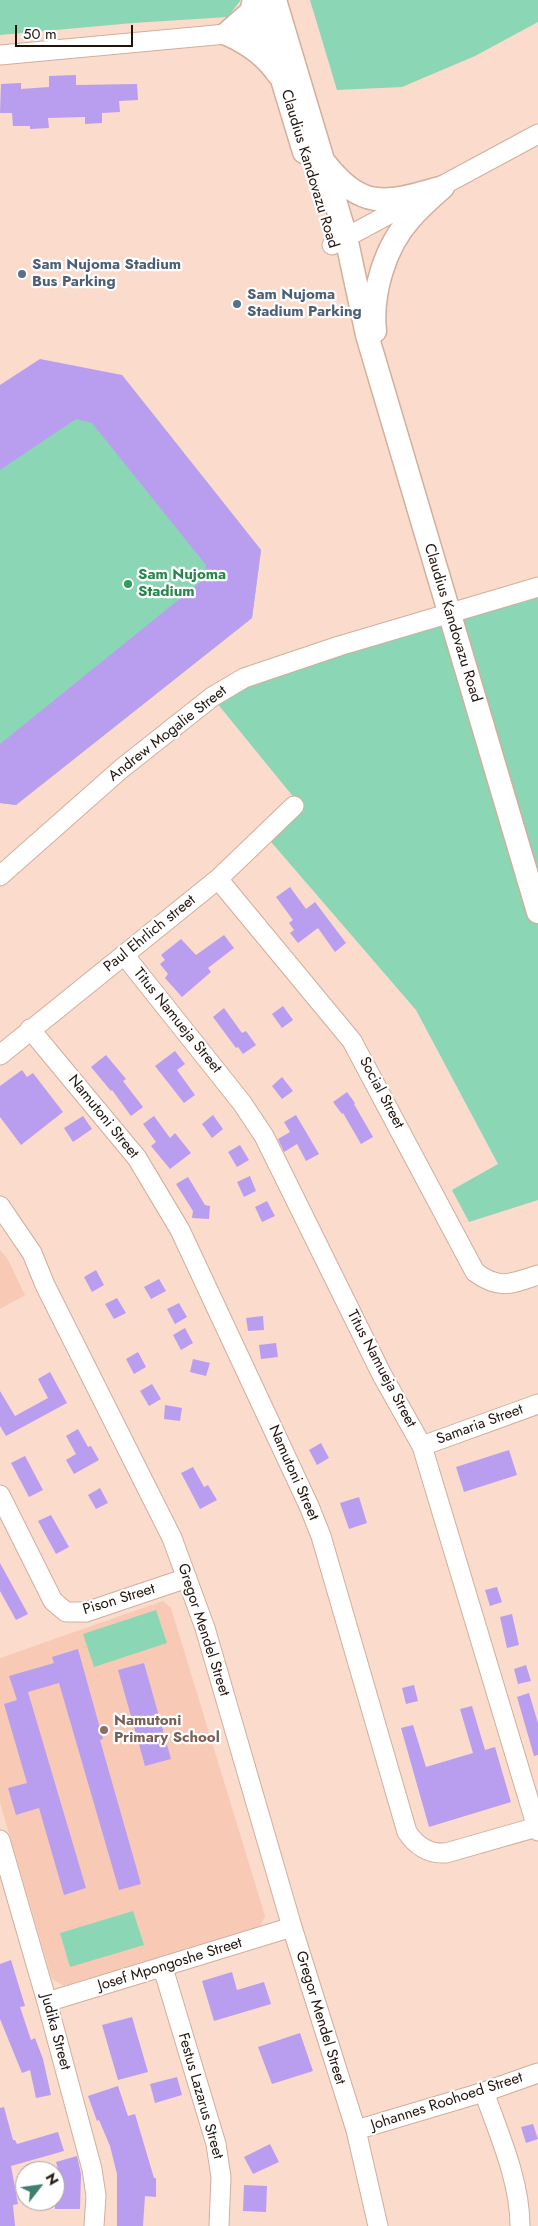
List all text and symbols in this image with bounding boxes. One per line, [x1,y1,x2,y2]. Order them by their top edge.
scale bar [18,15,135,47]
text: 50 m [23,23,57,45]
street label: Claudius Kandovazu Road [276,87,342,251]
place label: Sam Nujoma Stadium Bus Parking [32,256,181,291]
marker: Sam Nujoma Stadium Bus Parking [16,268,28,280]
place label: Sam Nujoma Stadium Parking [247,286,362,321]
marker: Sam Nujoma Stadium Parking [231,298,243,310]
street label: Claudius Kandovazu Road [419,541,485,705]
place label: Sam Nujoma Stadium [138,566,226,601]
marker: Sam Nujoma Stadium [122,578,134,590]
street label: Andrew Mogalie Street [105,682,231,786]
street label: Paul Ehrlich street [101,892,199,976]
street label: Titus Namueja Street [129,965,225,1077]
street label: Social Street [355,1054,407,1132]
street label: Namutoni Street [64,1072,142,1162]
street label: Titus Namueja Street [342,1307,420,1431]
street label: Samaria Street [434,1401,526,1449]
street label: Namutoni Street [264,1423,322,1523]
street label: Gregor Mendel Street [173,1561,233,1699]
street label: Pison Street [81,1580,157,1620]
place label: Namutoni Primary School [114,1712,220,1747]
marker: Namutoni Primary School [98,1724,110,1736]
street label: Josef Mpongoshe Street [96,1934,244,1996]
street label: Gregor Mendel Street [291,1949,349,2087]
street label: Judika Street [36,1992,74,2072]
street label: Festus Lazarus Street [173,2031,227,2161]
street label: Johannes Roohoed Street [369,2069,525,2135]
north arrow [15,2161,65,2211]
text: N [41,2169,64,2189]

